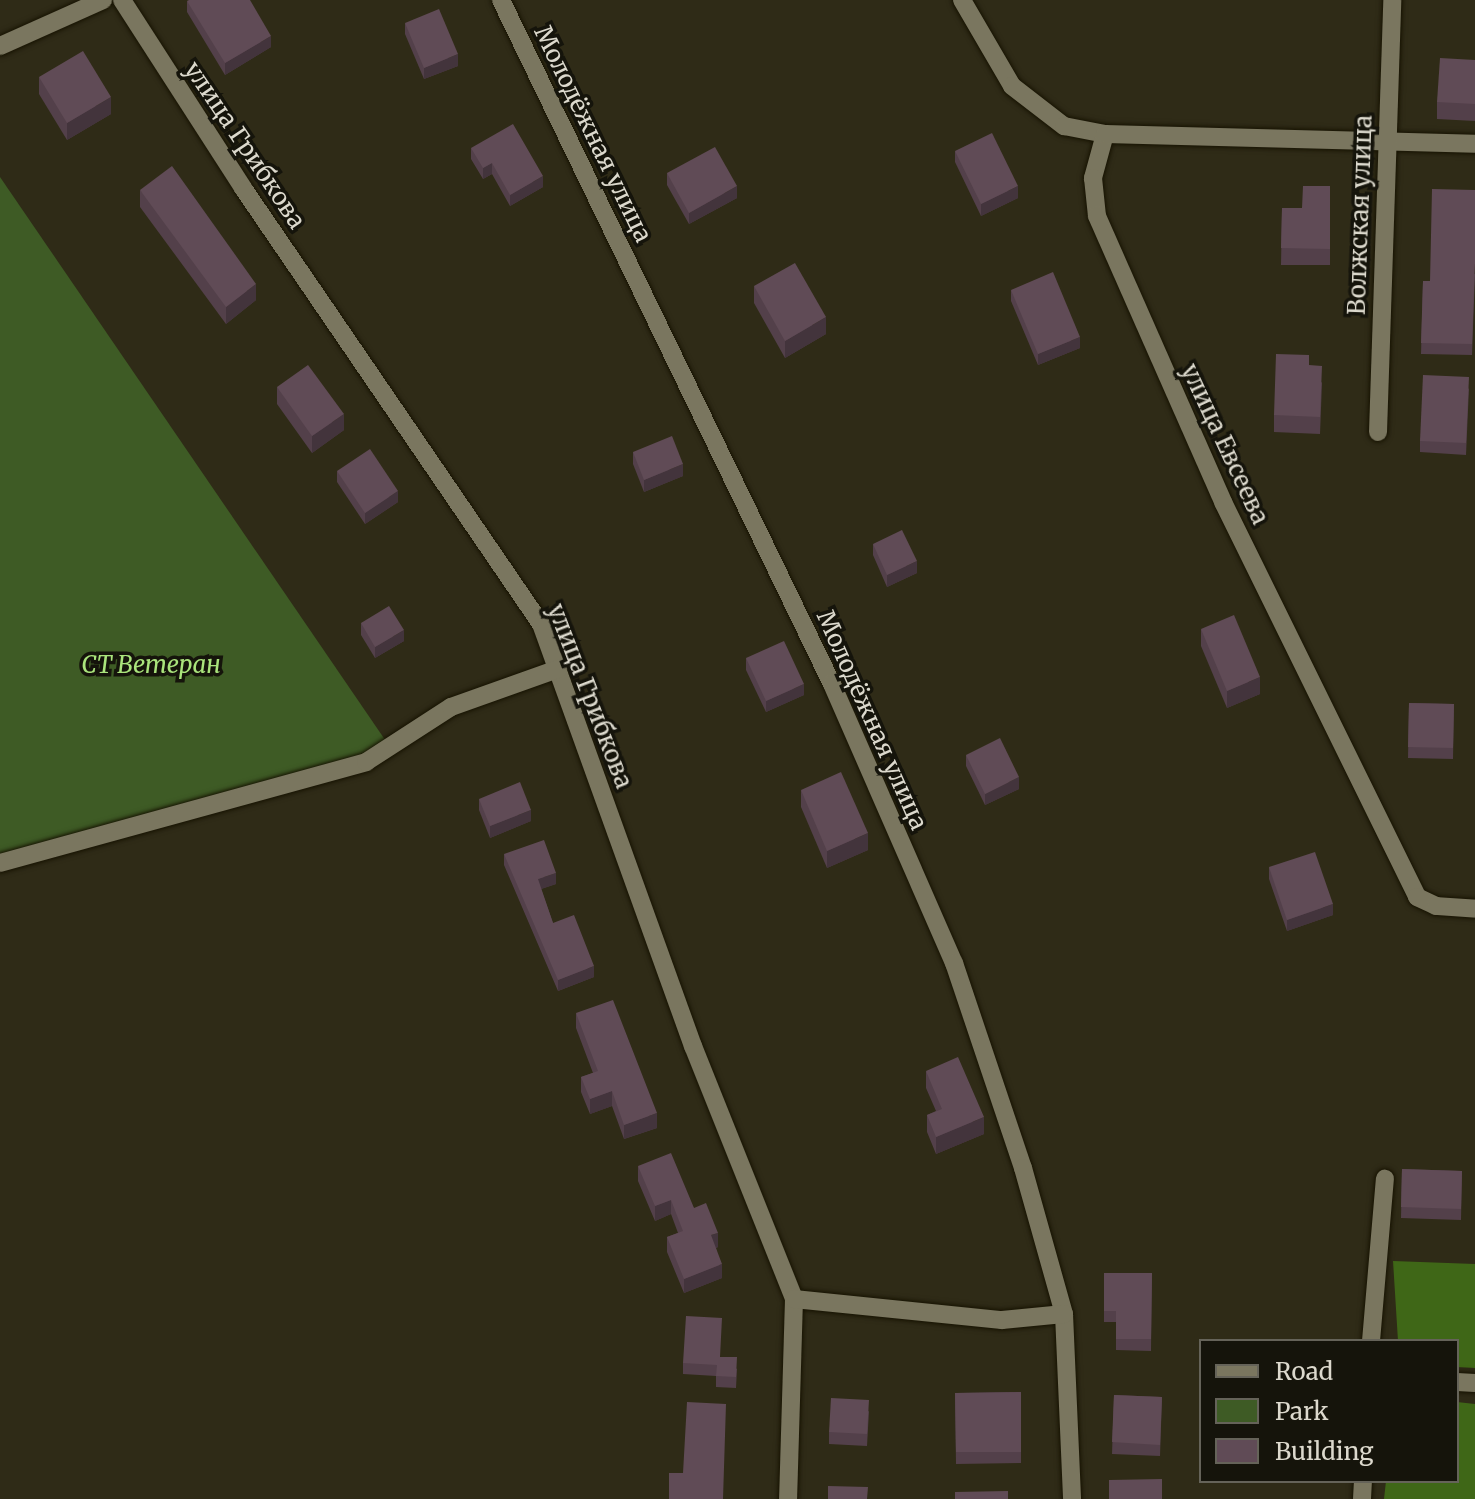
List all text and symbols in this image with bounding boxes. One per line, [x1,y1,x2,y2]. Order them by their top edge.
street label: Молодёжная улица [528,21,658,247]
street label: улица Грибкова [178,56,312,234]
street label: Волжская улица [1342,114,1378,316]
street label: улица Евсеева [1175,359,1275,529]
street label: улица Грибкова [542,600,638,792]
street label: Молодёжная улица [811,606,933,834]
park label: СТ Ветеран [81,651,221,679]
legend [1199,1339,1459,1483]
text: Road [1275,1356,1333,1387]
text: Park [1275,1396,1328,1427]
text: Building [1275,1436,1374,1467]

